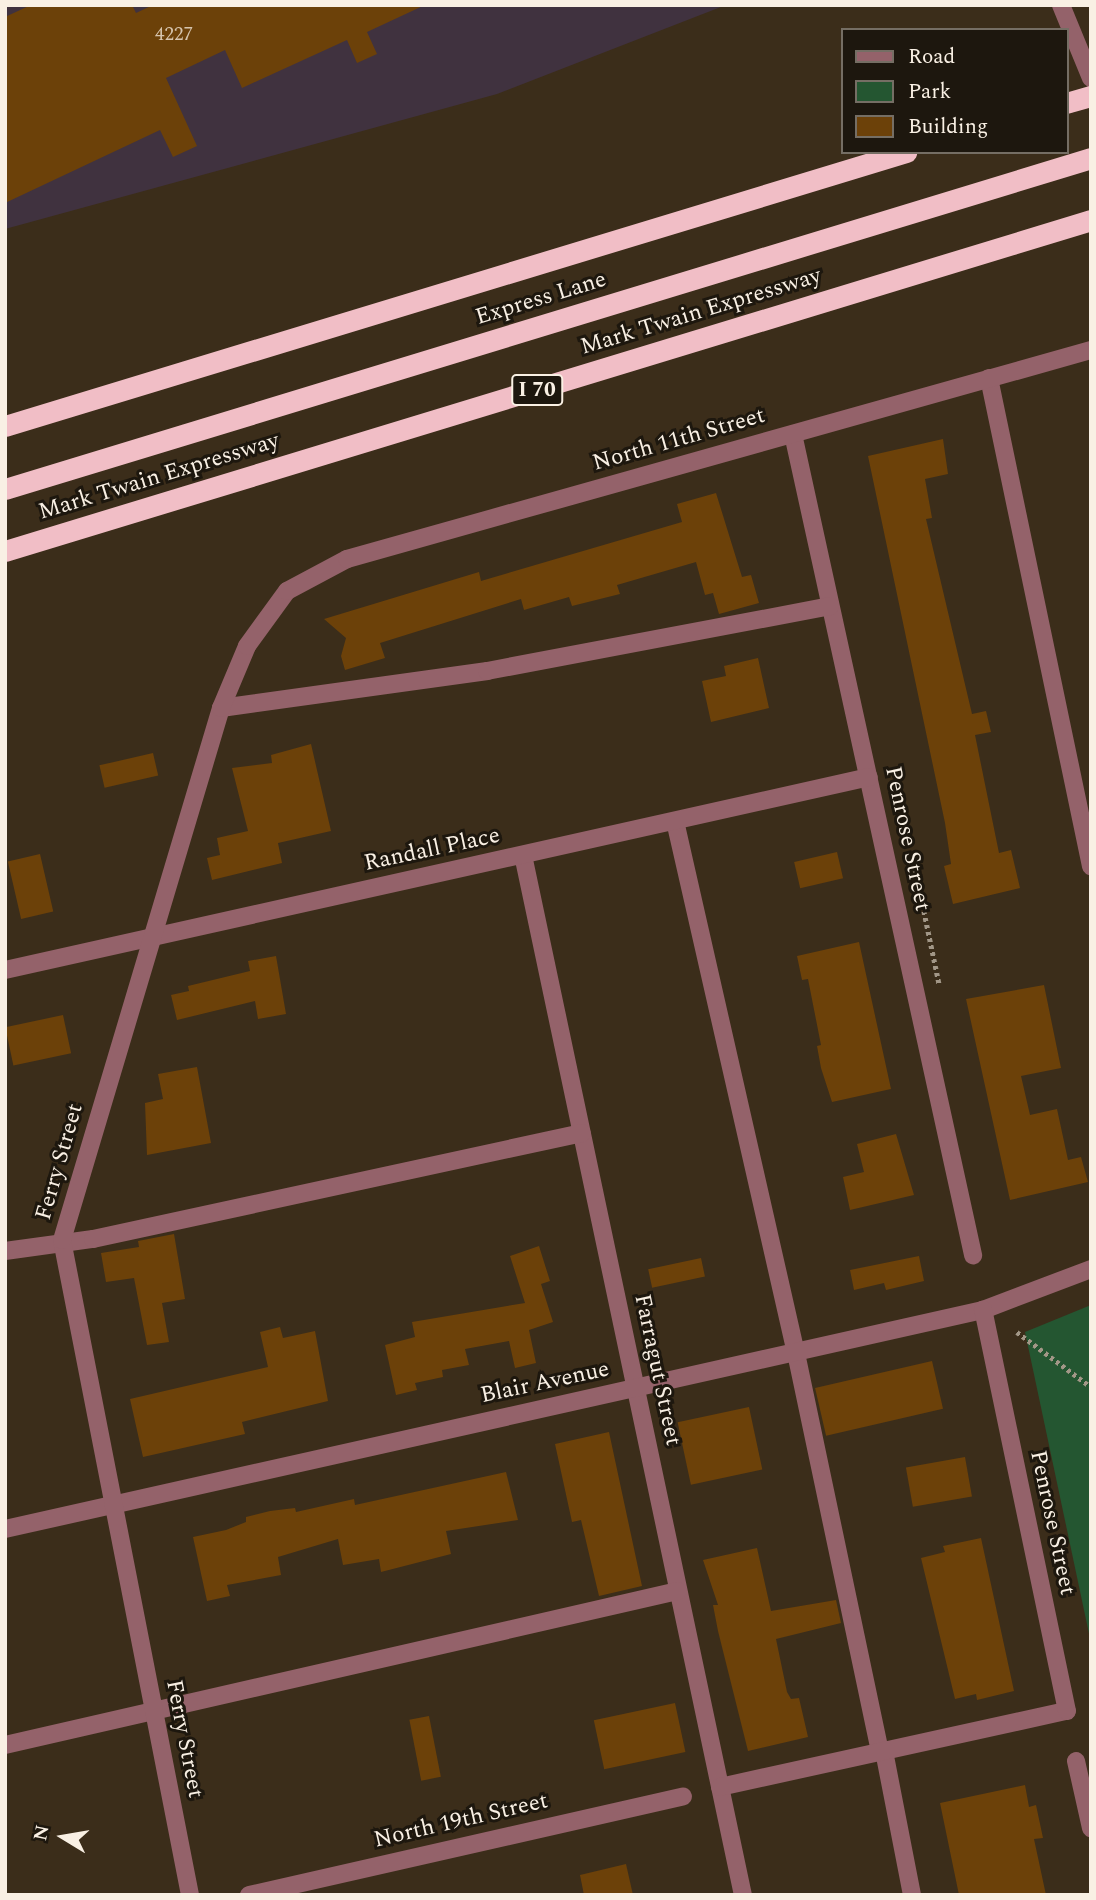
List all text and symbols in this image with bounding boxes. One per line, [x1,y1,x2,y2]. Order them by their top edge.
house number: 4227 [155,24,193,46]
legend [841,28,1068,154]
text: Road [908,41,955,73]
text: Park [908,76,951,108]
text: Building [908,111,988,143]
street label: Mark Twain Expressway [577,262,825,362]
street label: Express Lane [472,266,610,332]
road number: I 70 [511,372,563,408]
street label: North 11th Street [590,402,768,478]
street label: Mark Twain Expressway [35,427,283,527]
street label: Penrose Street [878,764,936,914]
street label: Randall Place [362,822,502,878]
street label: Ferry Street [30,1101,90,1223]
street label: Farragut Street [627,1292,687,1448]
street label: Blair Avenue [478,1356,612,1410]
street label: Penrose Street [1023,1448,1081,1598]
street label: Ferry Street [159,1677,209,1801]
street label: North 19th Street [371,1788,551,1854]
north arrow [28,1802,98,1872]
text: N [26,1823,58,1843]

